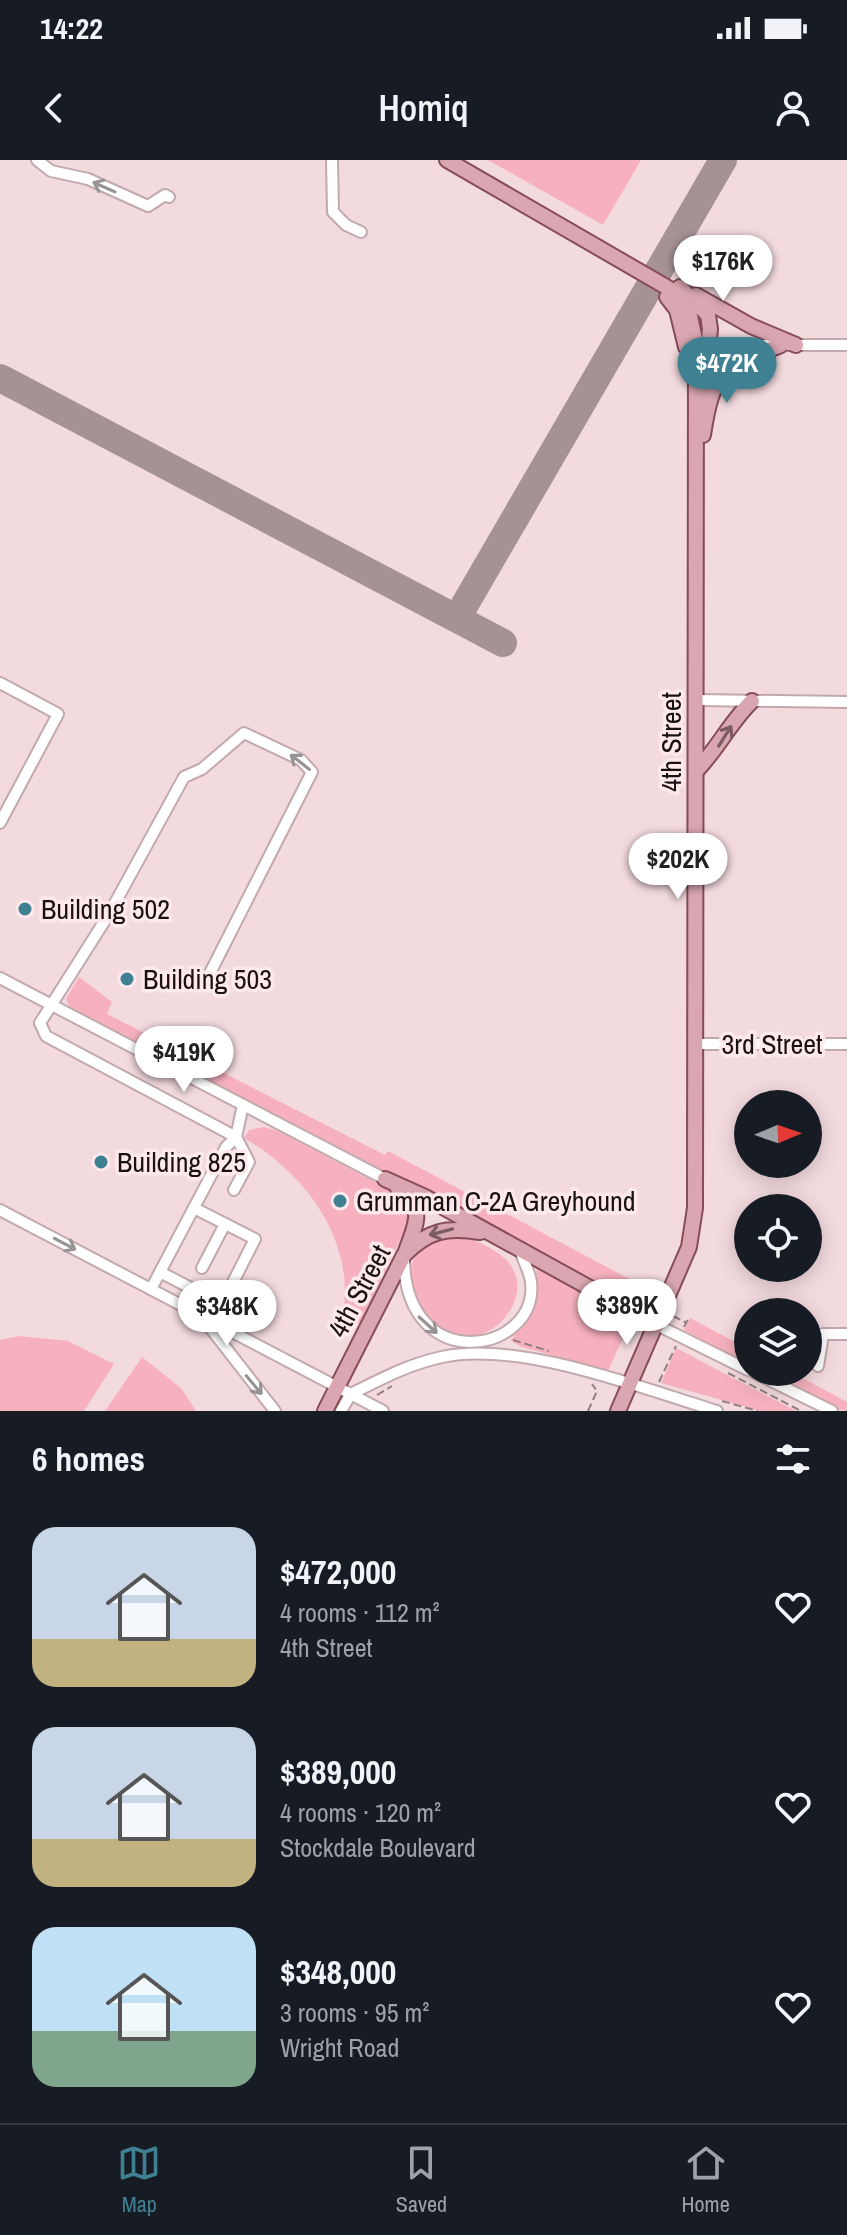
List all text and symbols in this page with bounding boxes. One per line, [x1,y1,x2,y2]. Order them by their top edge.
text: 14:22 [40,8,103,48]
text: Homiq [378,84,469,132]
icon: back [32,86,76,130]
icon: person [771,86,815,130]
one-way arrow [92,178,117,193]
pin: $176K [667,235,779,303]
text: $176K [692,243,754,278]
pin: $472K [671,337,783,405]
text: $472K [696,345,758,380]
street label: 4th Street [652,692,690,792]
one-way arrow [717,725,733,748]
one-way arrow [290,754,311,771]
pin: $202K [622,833,734,901]
text: $202K [647,841,709,876]
place label: Building 502 [41,890,170,928]
marker: Building 502 [16,900,34,918]
place label: Building 503 [143,960,272,998]
marker: Building 503 [118,970,136,988]
street label: 3rd Street [722,1025,822,1063]
pin: $419K [128,1026,240,1094]
text: $419K [153,1034,215,1069]
north arrow [734,1090,822,1178]
map controls [734,1090,822,1386]
place label: Building 825 [117,1143,246,1181]
marker: Building 825 [92,1153,110,1171]
place label: Grumman C-2A Greyhound [356,1182,635,1220]
marker: Grumman C-2A Greyhound [331,1192,349,1210]
button: locate [734,1194,822,1282]
one-way arrow [428,1225,454,1240]
one-way arrow [53,1237,77,1253]
street label: 4th Street [319,1238,399,1344]
pin: $389K [571,1279,683,1347]
pin: $348K [171,1280,283,1348]
text: $389K [596,1287,658,1322]
text: $348K [196,1288,258,1323]
button: layers [734,1298,822,1386]
one-way arrow [417,1315,438,1334]
one-way arrow [245,1374,263,1395]
text: 6 homes [32,1436,145,1482]
icon: filters [771,1437,815,1481]
text: $472,000 [280,1549,396,1595]
icon: home [96,1559,192,1655]
icon: heart [771,1585,815,1629]
text: 4 rooms · 112 m² [280,1595,440,1630]
text: 4th Street [280,1630,372,1665]
text: $389,000 [280,1749,396,1795]
icon: home [96,1759,192,1855]
icon: heart [771,1785,815,1829]
text: 4 rooms · 120 m² [280,1795,441,1830]
text: Stockdale Boulevard [280,1830,476,1865]
text: $348,000 [280,1949,396,1995]
icon: home [96,1959,192,2055]
icon: heart [771,1985,815,2029]
text: 3 rooms · 95 m² [280,1995,429,2030]
text: Wright Road [280,2030,399,2065]
tab: Map [117,2141,161,2219]
tab: Saved [396,2141,447,2219]
tab: Home [682,2141,730,2219]

